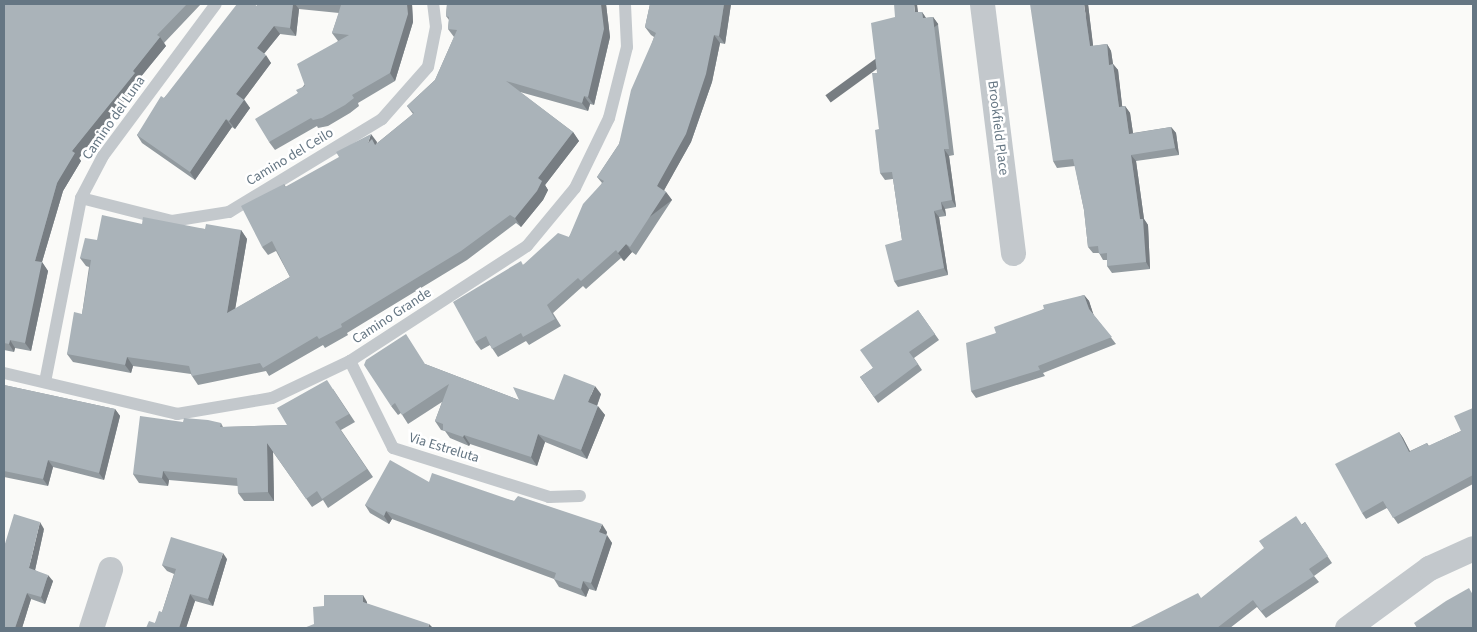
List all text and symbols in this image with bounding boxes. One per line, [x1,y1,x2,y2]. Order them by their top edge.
street label: Camino del Luna [79,73,149,163]
street label: Brookfield Place [984,80,1012,176]
street label: Camino del Ceilo [243,124,337,190]
street label: Camino Grande [349,284,435,348]
street label: Via Estreluta [407,429,481,467]

